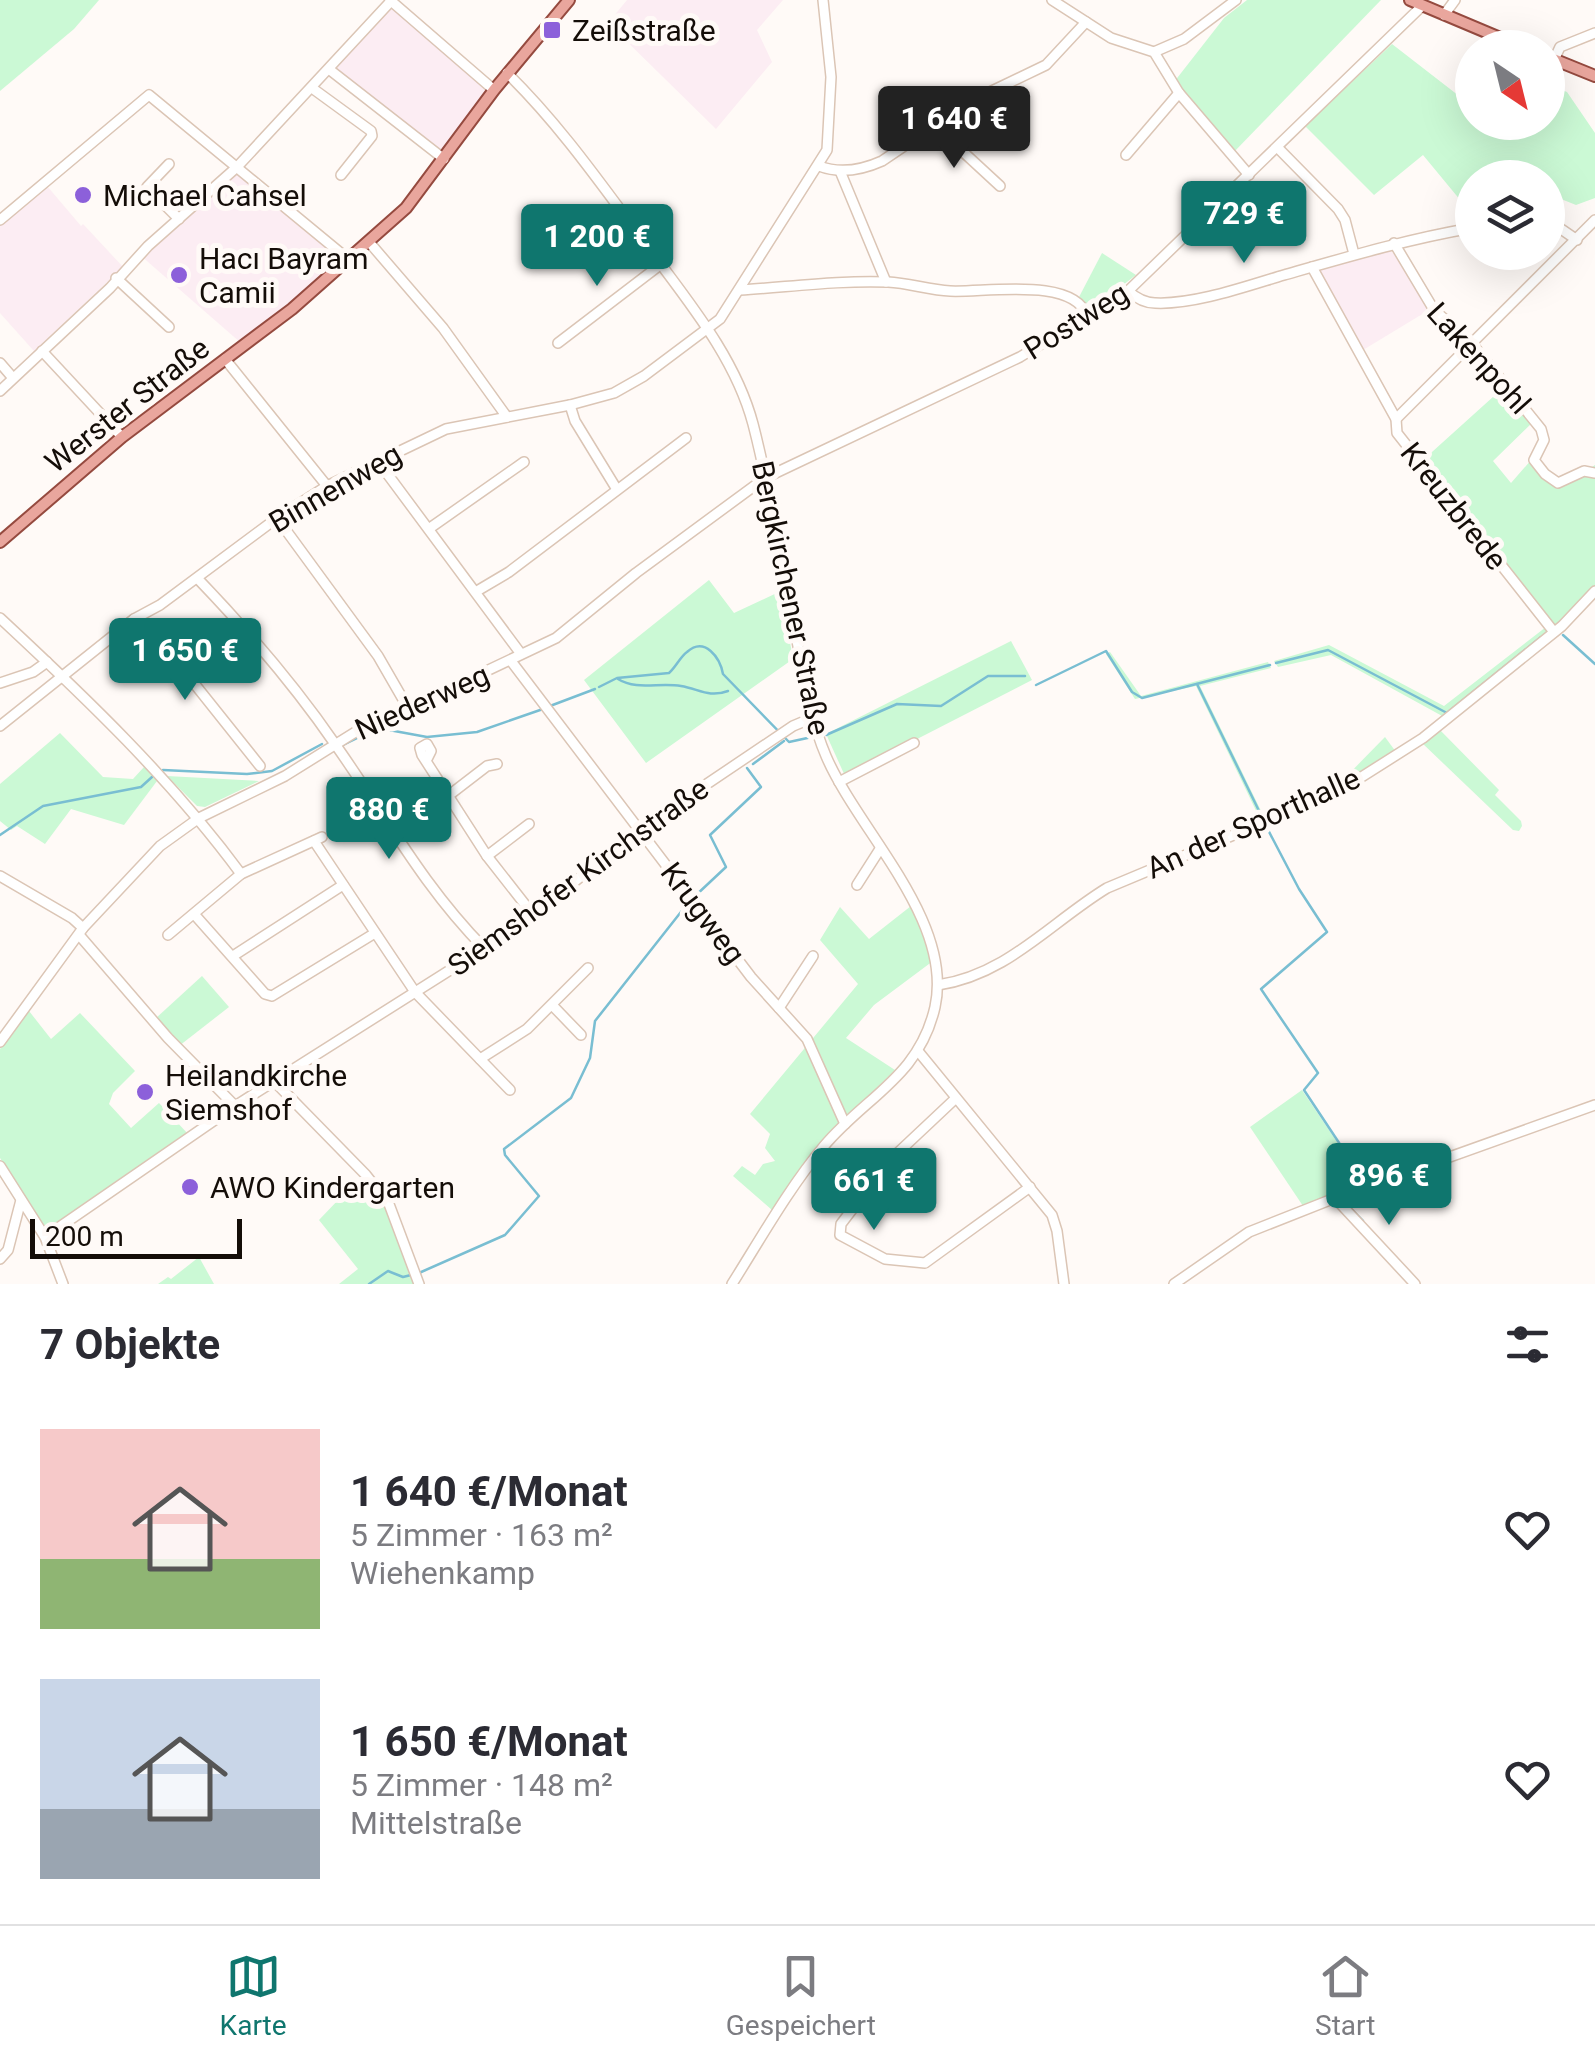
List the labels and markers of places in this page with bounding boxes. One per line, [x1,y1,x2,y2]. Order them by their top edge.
place label: Zeißstraße [572,13,716,48]
marker: Zeißstraße [541,19,563,41]
pin: 1 640 € [862,86,1046,171]
place label: Michael Cahsel [103,178,307,213]
pin: 729 € [1174,181,1314,266]
marker: Michael Cahsel [72,184,94,206]
pin: 1 200 € [505,204,689,289]
place label: Hacı Bayram Camii [199,241,368,310]
marker: Hacı Bayram Camii [168,264,190,286]
pin: 1 650 € [93,618,277,703]
pin: 880 € [319,777,459,862]
place label: Heilandkirche Siemshof [165,1058,347,1127]
marker: Heilandkirche Siemshof [134,1081,156,1103]
pin: 896 € [1319,1143,1459,1228]
pin: 661 € [804,1148,944,1233]
place label: AWO Kindergarten [210,1170,455,1205]
marker: AWO Kindergarten [179,1176,201,1198]

